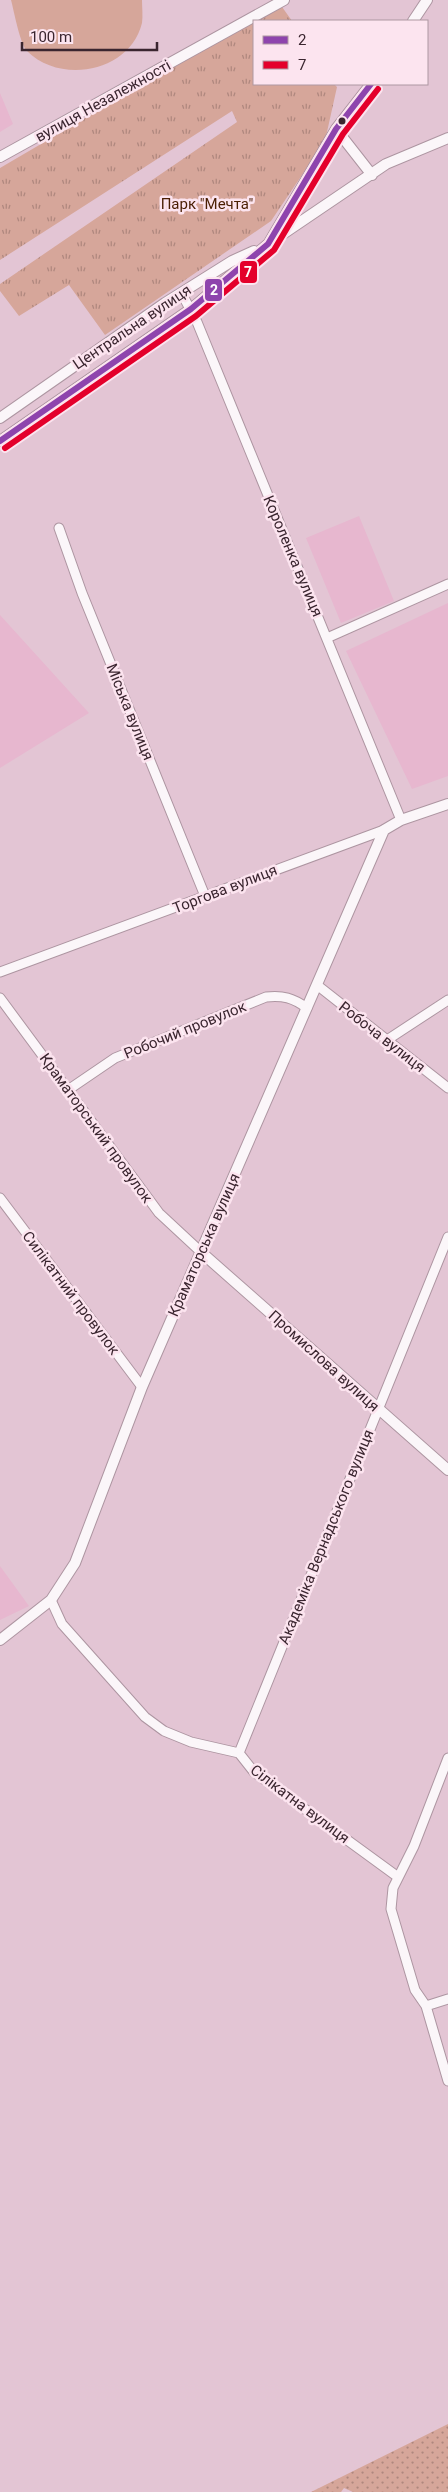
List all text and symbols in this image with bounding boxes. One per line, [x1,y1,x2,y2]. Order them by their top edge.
scale bar [22,20,158,52]
legend [253,20,428,85]
text: 100 m [30,28,72,46]
text: 2 [298,31,306,49]
street label: вулиця Незалежності [32,56,174,146]
text: 7 [298,56,306,74]
unlabelled marker [337,116,347,126]
park label: Парк "Мечта" [161,195,254,213]
line badge: 7 [239,260,258,284]
text: 7 [244,264,252,280]
line badge: 2 [204,278,223,302]
street label: Центральна вулиця [70,281,194,373]
text: 2 [210,282,218,298]
street label: Короленка вулиця [259,493,327,619]
street label: Міська вулиця [102,661,158,763]
street label: Торгова вулиця [170,861,280,917]
street label: Робочий провулок [121,997,249,1063]
street label: Робоча вулиця [335,998,429,1076]
street label: Краматорський провулок [36,1050,156,1206]
street label: Краматорська вулиця [164,1171,244,1319]
street label: Силікатний провулок [19,1228,123,1358]
street label: Промислова вулиця [265,1307,383,1415]
street label: Академіка Вернадського вулиця [275,1427,377,1647]
street label: Сілікатна вулиця [247,1761,353,1847]

